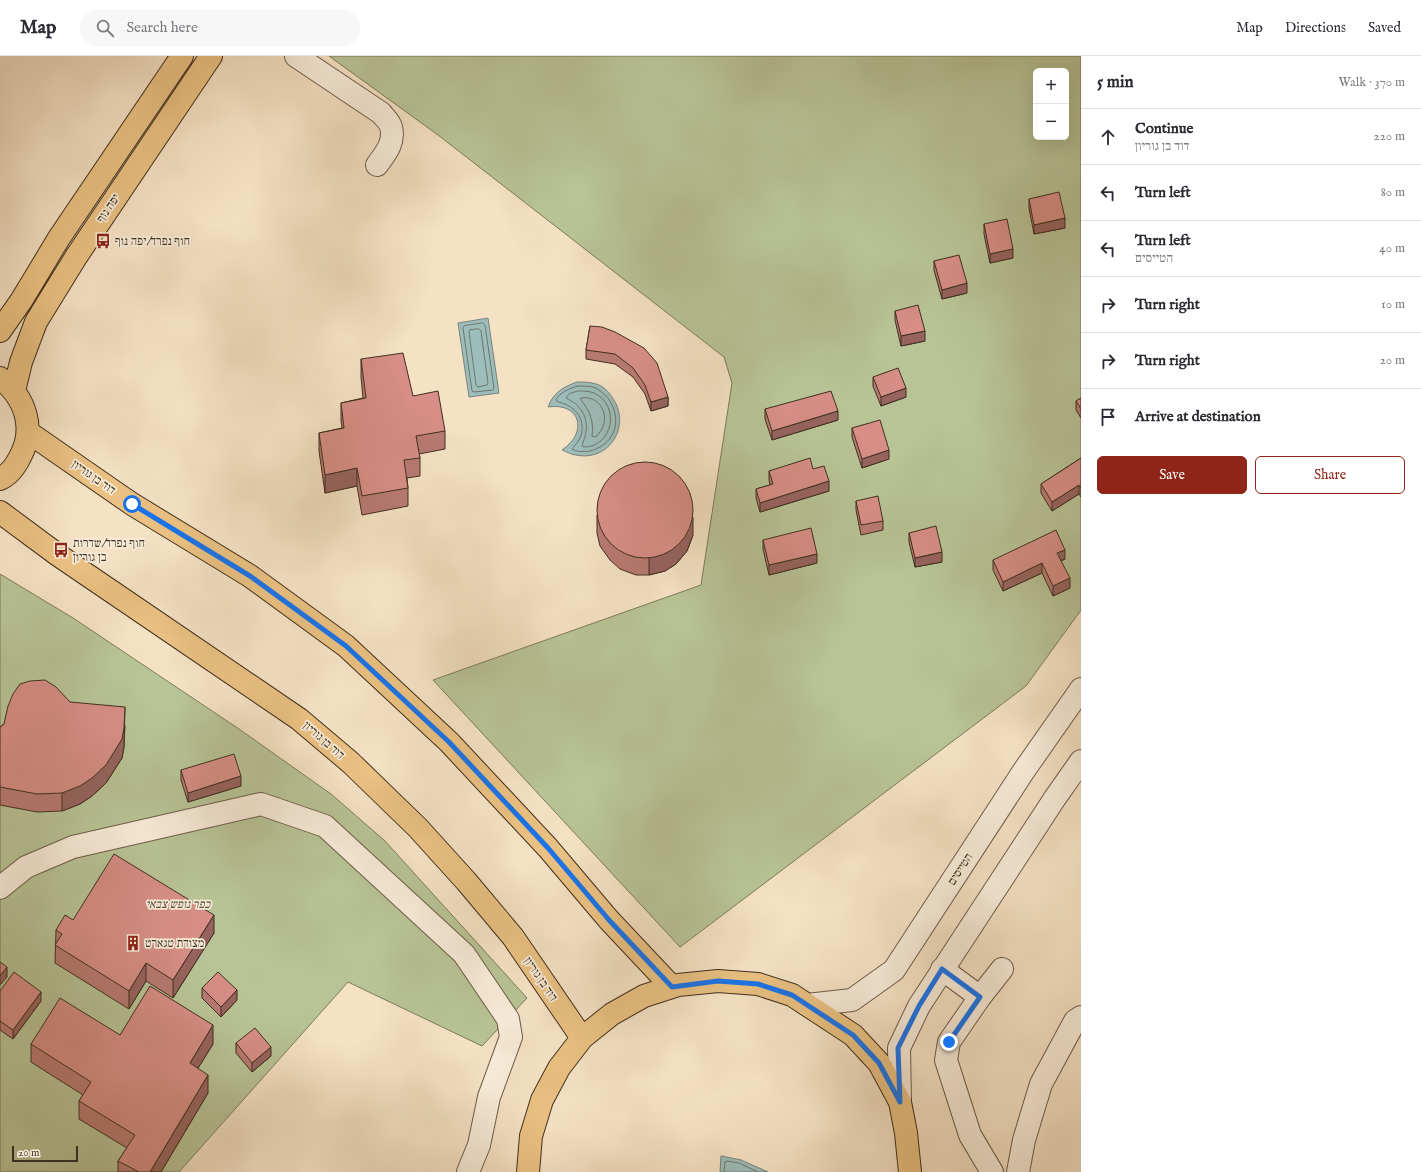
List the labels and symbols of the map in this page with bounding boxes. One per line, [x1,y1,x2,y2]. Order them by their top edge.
street label: יפה נוף [93,191,123,226]
bus stop icon: חוף נפרד/יפה נוף [94,232,112,250]
place label: חוף נפרד/יפה נוף [115,234,190,249]
street label: דוד בן גוריון [69,457,119,498]
route start [123,495,141,513]
place label: חוף נפרד/שדרות בן גוריון [73,536,145,565]
bus stop icon: חוף נפרד/שדרות בן גוריון [52,541,70,559]
street label: דוד בן גוריון [300,718,348,763]
street label: הטייסים [945,850,976,888]
park label: כפר נופש צבאי [146,897,211,912]
building icon: מצודת טגארט [124,934,142,952]
place label: מצודת טגארט [145,936,204,951]
street label: דוד בן גוריון [520,954,561,1004]
route end [940,1033,958,1051]
scale bar [12,1144,78,1163]

